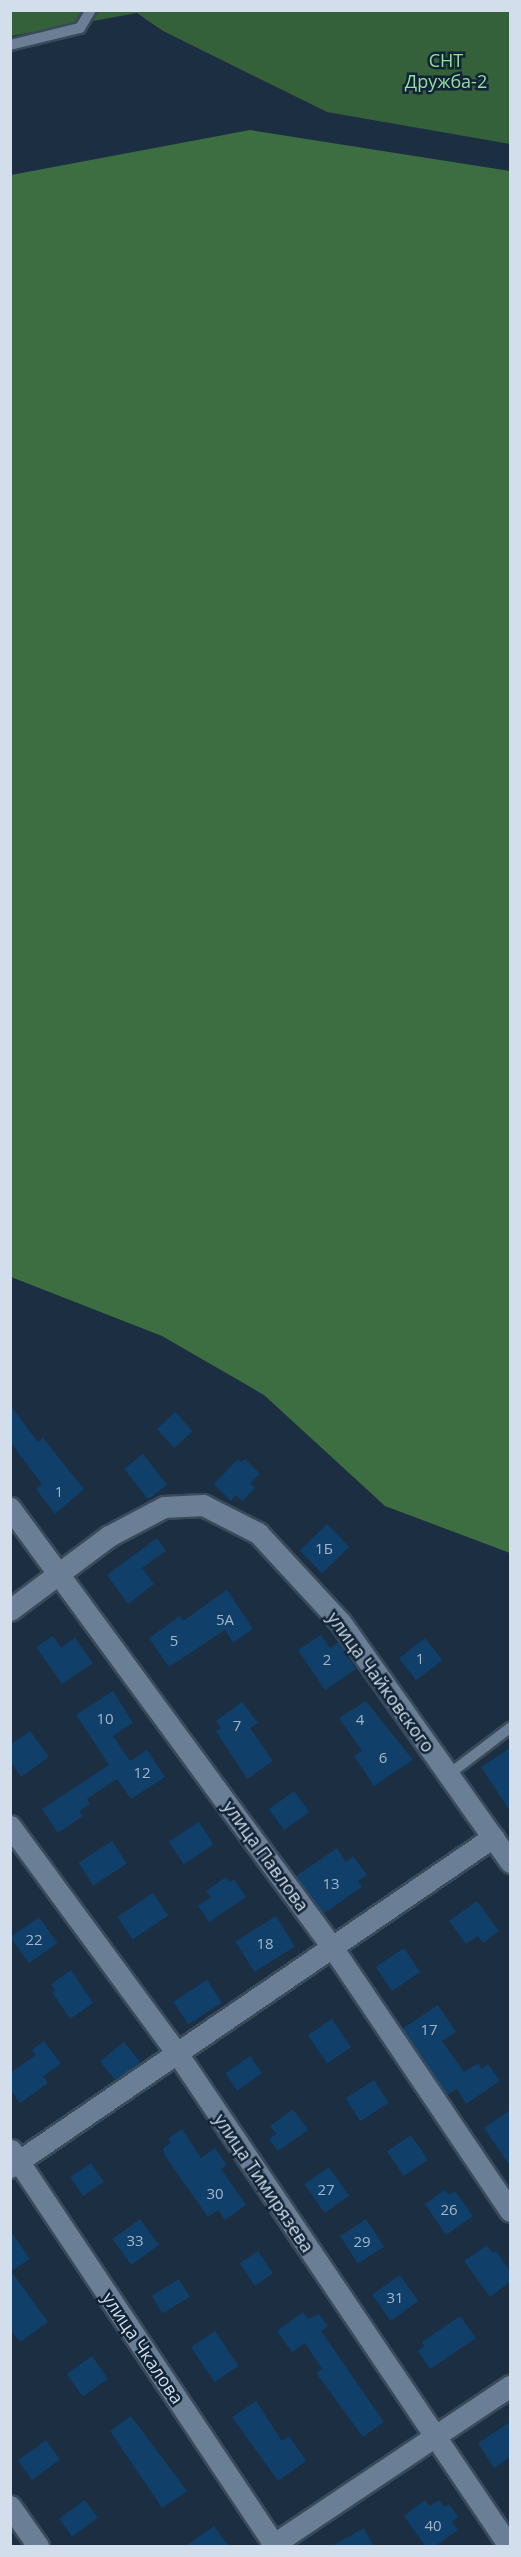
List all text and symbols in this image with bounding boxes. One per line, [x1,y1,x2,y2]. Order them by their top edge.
park label: СНТ Дружба-2 [405,50,487,92]
house number: 1 [55,1483,63,1501]
house number: 1Б [315,1540,333,1558]
street label: улица Чайковского [323,1608,439,1756]
house number: 5А [216,1611,234,1629]
house number: 5 [170,1632,178,1650]
house number: 1 [416,1650,424,1668]
house number: 2 [323,1651,331,1669]
house number: 10 [96,1710,114,1728]
house number: 4 [356,1711,364,1729]
house number: 7 [233,1717,241,1735]
house number: 6 [379,1749,387,1767]
house number: 12 [133,1764,151,1782]
street label: улица Павлова [219,1796,313,1916]
house number: 13 [322,1875,340,1893]
house number: 22 [25,1931,43,1949]
house number: 18 [256,1935,274,1953]
house number: 17 [420,2021,438,2039]
street label: улица Тимирязева [210,2109,318,2257]
house number: 27 [317,2181,335,2199]
house number: 30 [206,2185,224,2203]
house number: 26 [440,2201,458,2219]
house number: 33 [126,2232,144,2250]
house number: 29 [353,2233,371,2251]
street label: улица Чкалова [98,2288,188,2408]
house number: 31 [386,2289,404,2307]
house number: 40 [424,2517,442,2535]

